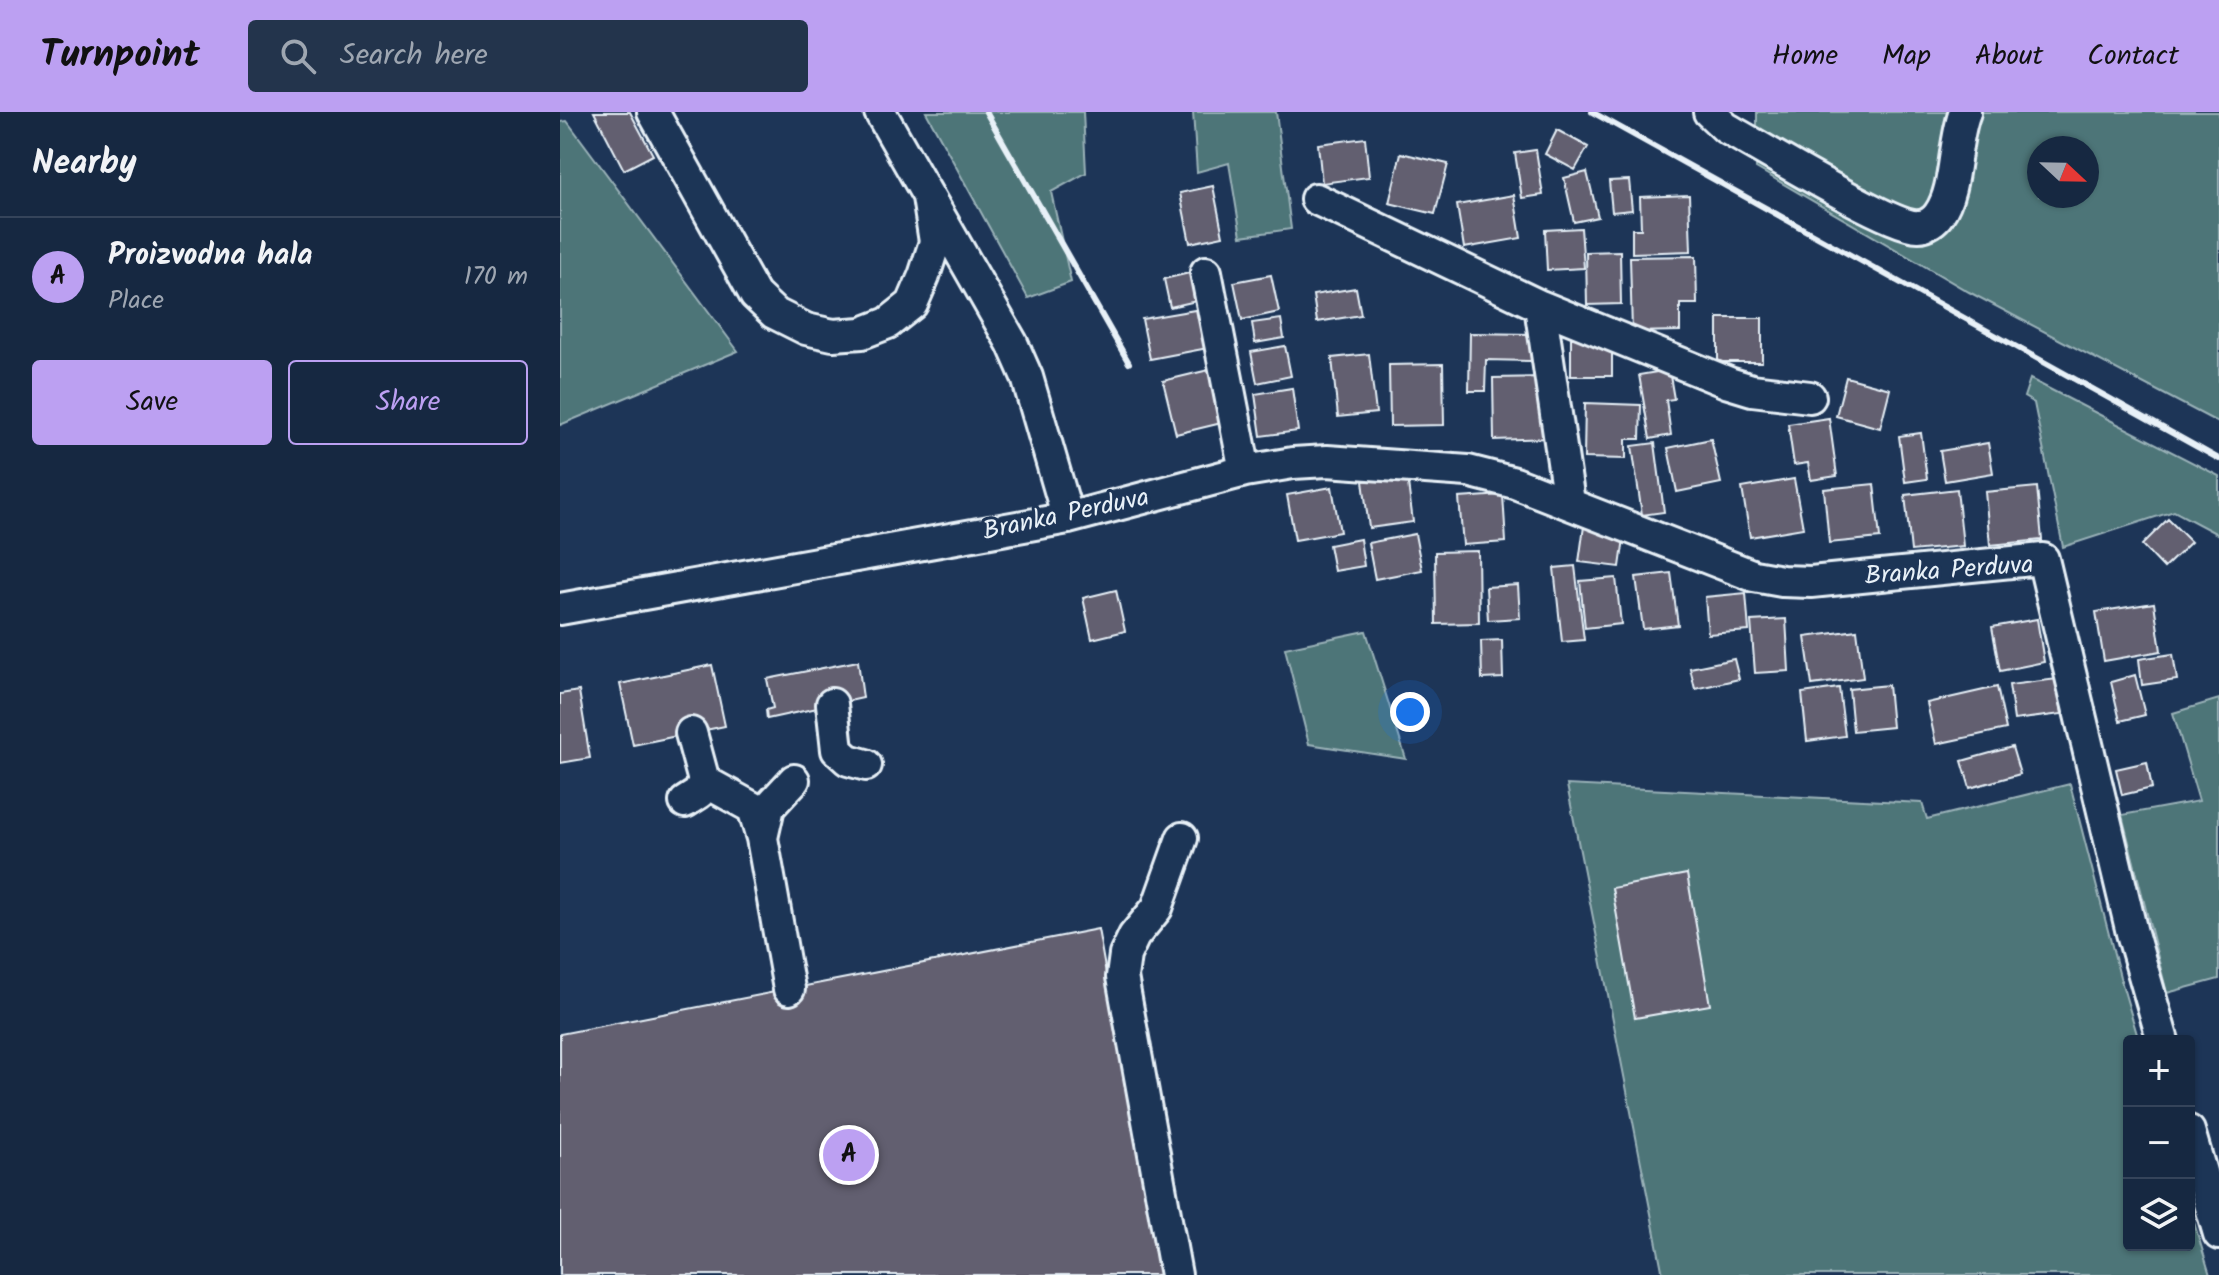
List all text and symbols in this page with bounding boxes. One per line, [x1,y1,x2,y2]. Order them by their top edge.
search box [248,20,808,92]
text: Turnpoint [40,26,200,86]
text: Search here [340,32,488,80]
icon: search [276,34,320,78]
text: Home [1772,34,1838,79]
text: Map [1882,34,1931,79]
text: About [1975,34,2043,79]
text: Contact [2087,34,2179,79]
north arrow [2027,136,2099,208]
text: Nearby [32,137,137,191]
text: Proizvodna hala [108,232,313,280]
text: A [50,256,66,298]
text: 170 m [464,256,528,298]
text: Place [108,280,164,322]
button: Save [32,360,272,445]
button: Share [288,360,528,445]
street label: Branka Perduva [979,477,1153,553]
street label: Branka Perduva [1863,544,2035,598]
your location [1390,692,1430,732]
map controls [2123,1035,2195,1251]
button: + [2123,1035,2195,1107]
button: − [2123,1107,2195,1179]
pin: A [823,1125,875,1185]
button: layers [2123,1179,2195,1251]

